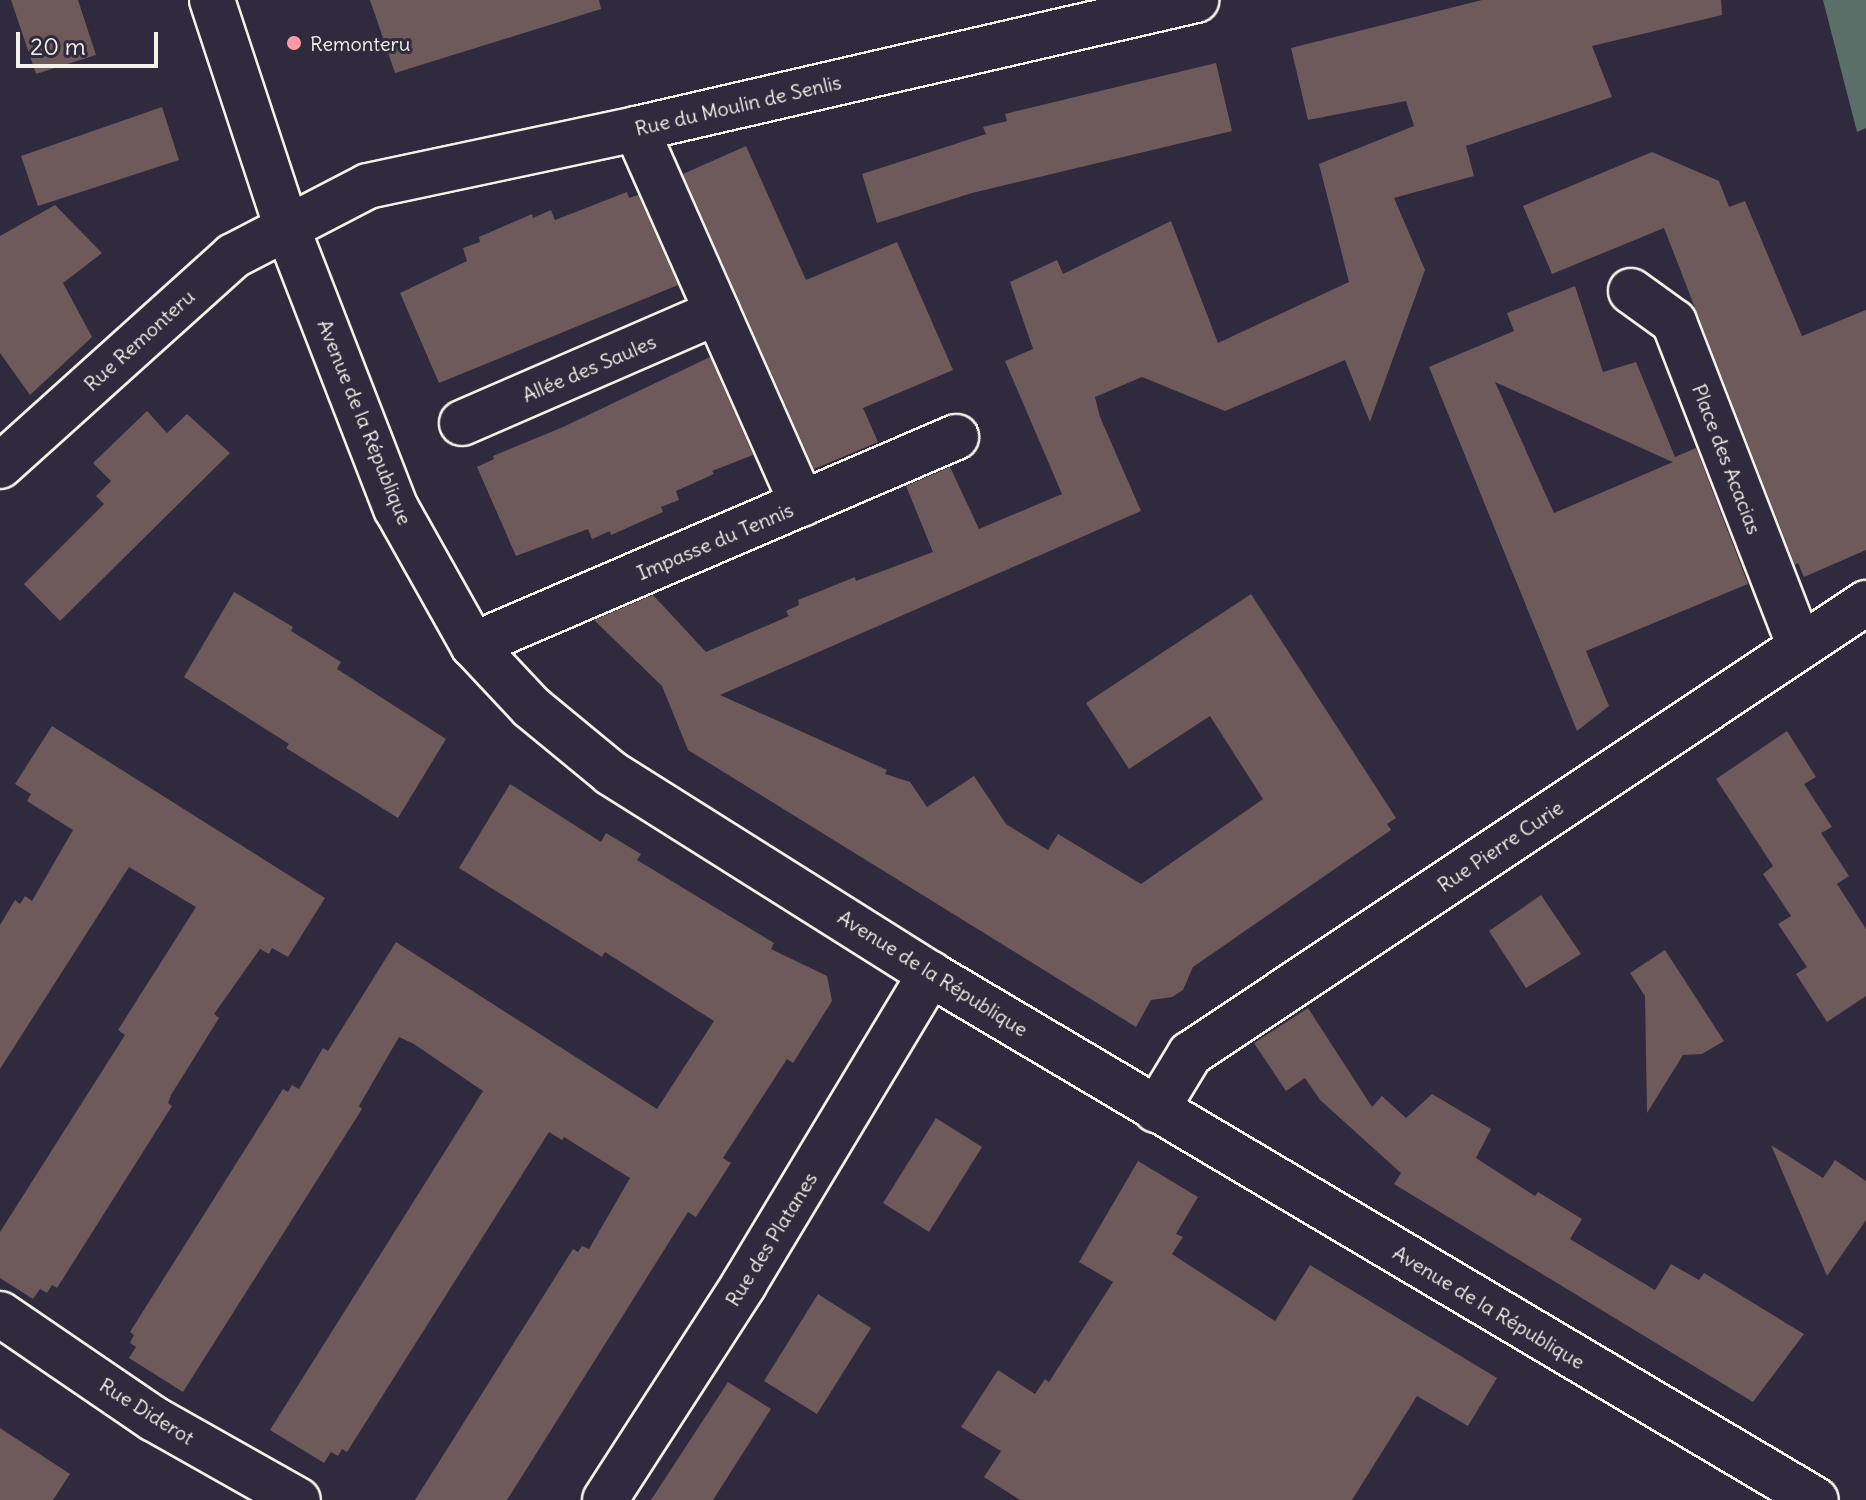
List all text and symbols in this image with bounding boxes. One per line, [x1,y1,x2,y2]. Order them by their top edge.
scale bar [20,16,162,66]
text: 20 m [30,31,86,61]
place label: Remonteru [310,31,410,55]
marker: Remonteru [285,34,303,52]
street label: Rue du Moulin de Senlis [633,70,843,140]
street label: Rue Remonteru [79,284,199,396]
street label: Avenue de la République [313,316,417,528]
street label: Allée des Saules [519,329,659,407]
street label: Place des Acacias [1687,381,1767,537]
street label: Impasse du Tennis [633,497,797,585]
street label: Rue Pierre Curie [1433,795,1567,897]
street label: Avenue de la République [834,905,1032,1041]
street label: Rue des Platanes [720,1168,822,1310]
street label: Avenue de la République [1389,1240,1589,1374]
street label: Rue Diderot [95,1373,199,1449]

